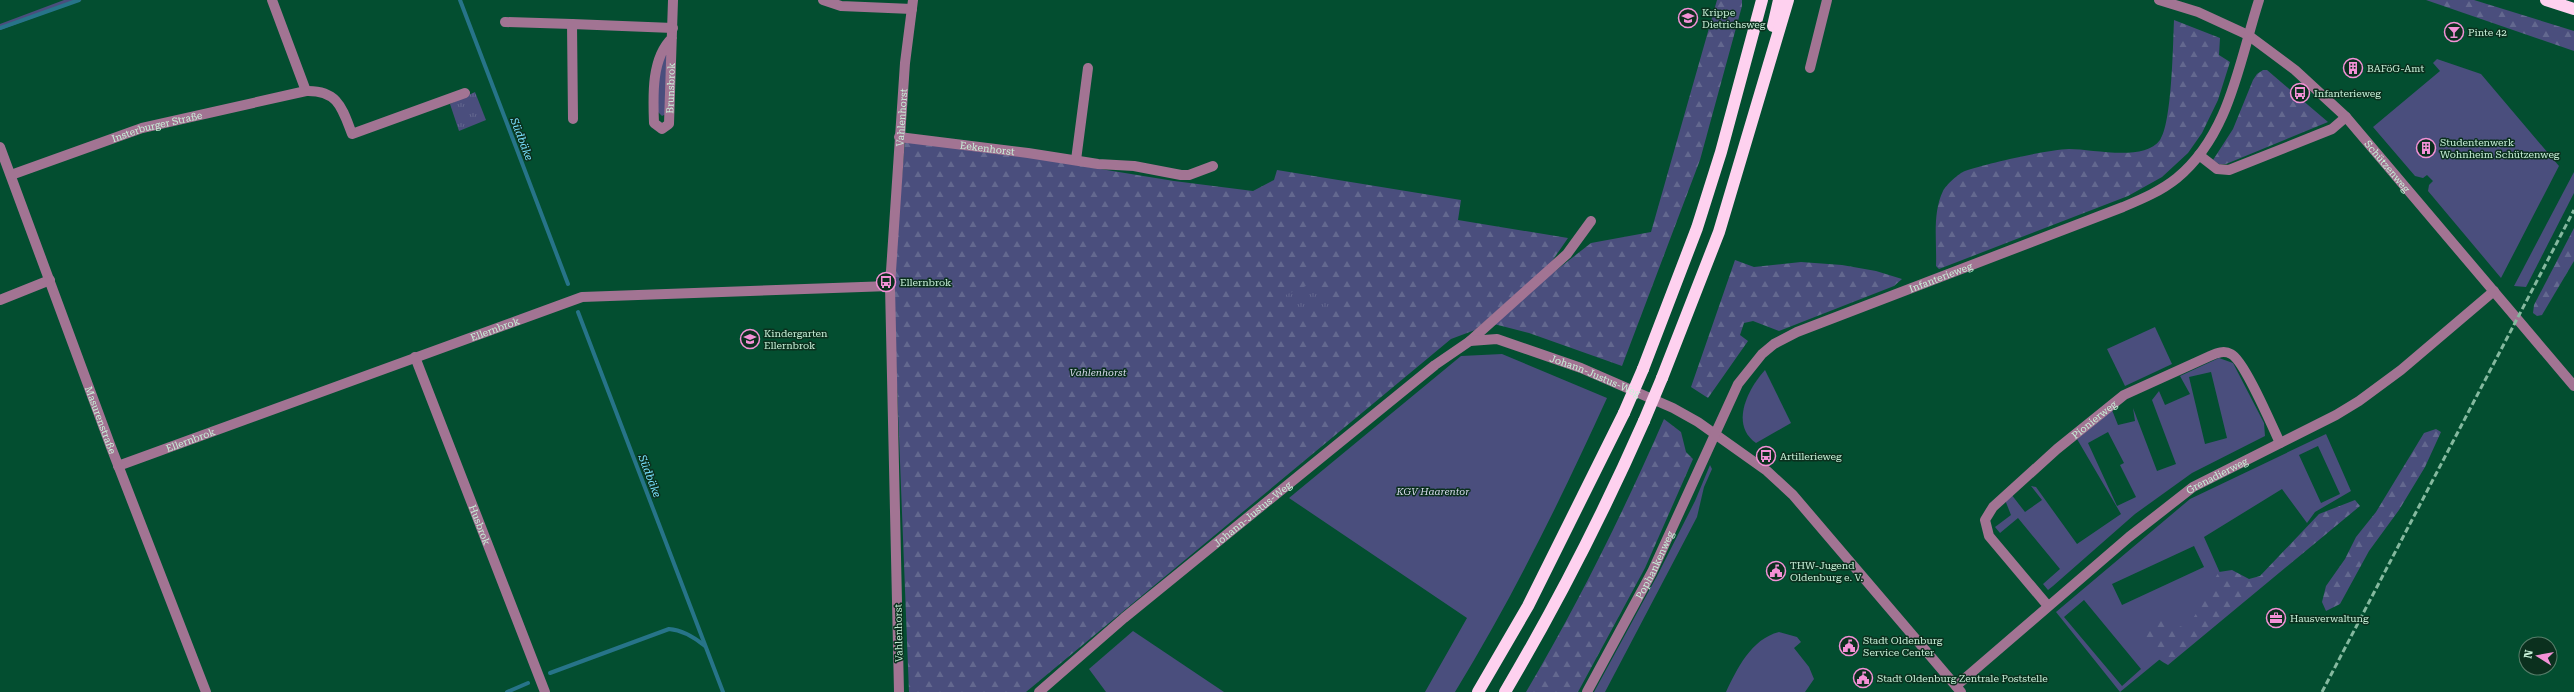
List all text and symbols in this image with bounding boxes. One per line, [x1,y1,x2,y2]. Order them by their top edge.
school or university icon: Krippe Dietrichsweg [1677,7,1699,29]
place label: Krippe Dietrichsweg [1702,7,1766,30]
bar icon: Pinte 42 [2443,21,2465,43]
place label: Pinte 42 [2468,27,2507,38]
building icon: BAFöG-Amt [2342,57,2364,79]
street label: Brunsbrok [664,62,677,114]
place label: BAFöG-Amt [2367,63,2424,74]
bus stop icon: Infanterieweg [2289,82,2311,104]
street label: Vahlenhorst [894,88,909,147]
place label: Infanterieweg [2314,88,2381,99]
street label: Insterburger Straße [110,109,204,144]
water label: Südbäke [507,115,536,163]
building icon: Studentenwerk Wohnheim Schützenweg [2415,137,2437,159]
place label: Studentenwerk Wohnheim Schützenweg [2440,137,2560,160]
street label: Schützenweg [2362,138,2412,195]
street label: Eekenhorst [959,140,1015,157]
street label: Infanterieweg [1908,260,1974,295]
bus stop icon: Ellernbrok [875,271,897,293]
place label: Ellernbrok [900,277,952,288]
street label: Ellernbrok [469,315,522,343]
school or university icon: Kindergarten Ellernbrok [739,328,761,350]
place label: Kindergarten Ellernbrok [764,328,828,351]
street label: Johann-Justus-Weg [1548,353,1642,399]
park label: Vahlenhorst [1070,367,1127,378]
street label: Masurenstraße [83,385,118,456]
street label: Pionierweg [2069,398,2119,441]
street label: Ellernbrok [164,426,217,454]
bus stop icon: Artillerieweg [1755,445,1777,467]
place label: Artillerieweg [1780,451,1842,462]
water label: Südbäke [635,452,664,500]
street label: Grenadierweg [2184,455,2250,496]
street label: Johann-Justus-Weg [1211,479,1294,549]
park label: KGV Haarentor [1396,486,1470,497]
street label: Husbrok [467,503,493,547]
street label: Pophankenweg [1634,529,1676,601]
public building icon: THW-Jugend Oldenburg e. V. [1765,560,1787,582]
place label: THW-Jugend Oldenburg e. V. [1790,560,1863,583]
street label: Vahlenhorst [892,604,905,662]
office icon: Hausverwaltung [2265,607,2287,629]
place label: Hausverwaltung [2290,613,2369,624]
public building icon: Stadt Oldenburg Service Center [1838,635,1860,657]
place label: Stadt Oldenburg Service Center [1863,635,1943,658]
north arrow [2518,636,2558,676]
text: N [2521,648,2536,660]
public building icon: Stadt Oldenburg Zentrale Poststelle [1852,667,1874,689]
place label: Stadt Oldenburg Zentrale Poststelle [1877,673,2048,684]

